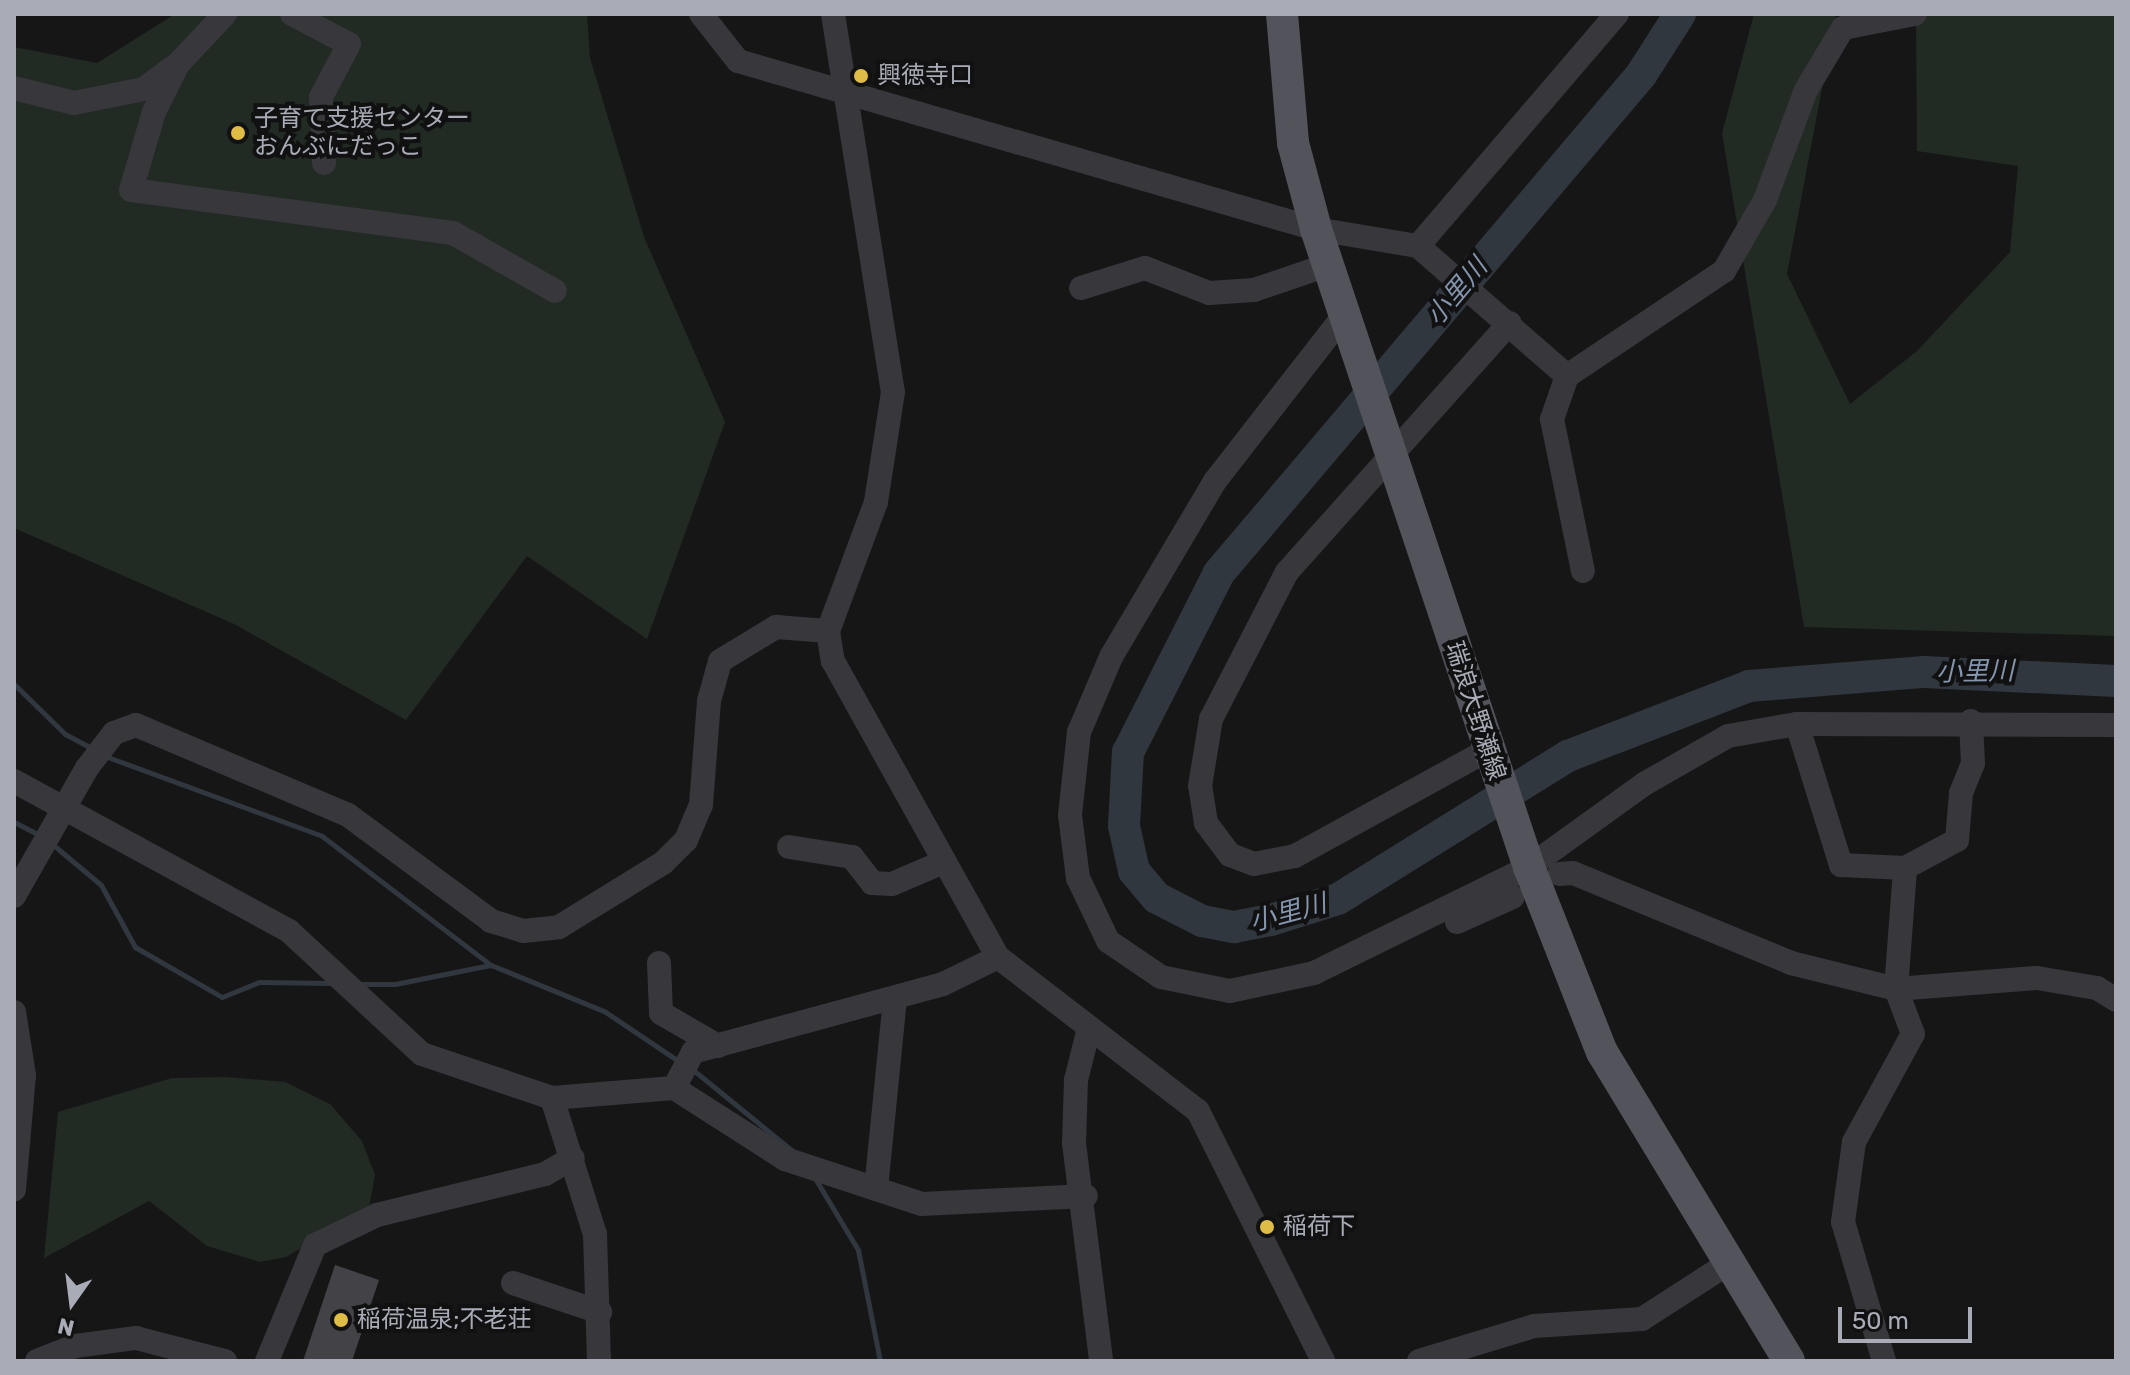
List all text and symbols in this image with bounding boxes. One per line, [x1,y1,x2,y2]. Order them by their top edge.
place label: 興徳寺口 [877,62,973,90]
marker: 興徳寺口 [852,67,870,85]
place label: 子育て支援センター おんぶにだっこ [254,105,470,161]
marker: 子育て支援センター おんぶにだっこ [229,124,247,142]
water label: 小里川 [1420,252,1494,332]
street label: 瑞浪大野瀬線 [1439,638,1511,784]
water label: 小里川 [1936,656,2014,688]
water label: 小里川 [1246,888,1330,938]
place label: 稲荷下 [1283,1213,1355,1241]
marker: 稲荷下 [1258,1218,1276,1236]
north arrow [32,1263,112,1343]
scale bar [1842,1291,1976,1341]
place label: 稲荷温泉;不老荘 [357,1306,532,1334]
text: 50 m [1852,1307,1909,1335]
marker: 稲荷温泉;不老荘 [332,1311,350,1329]
text: N [55,1312,77,1342]

